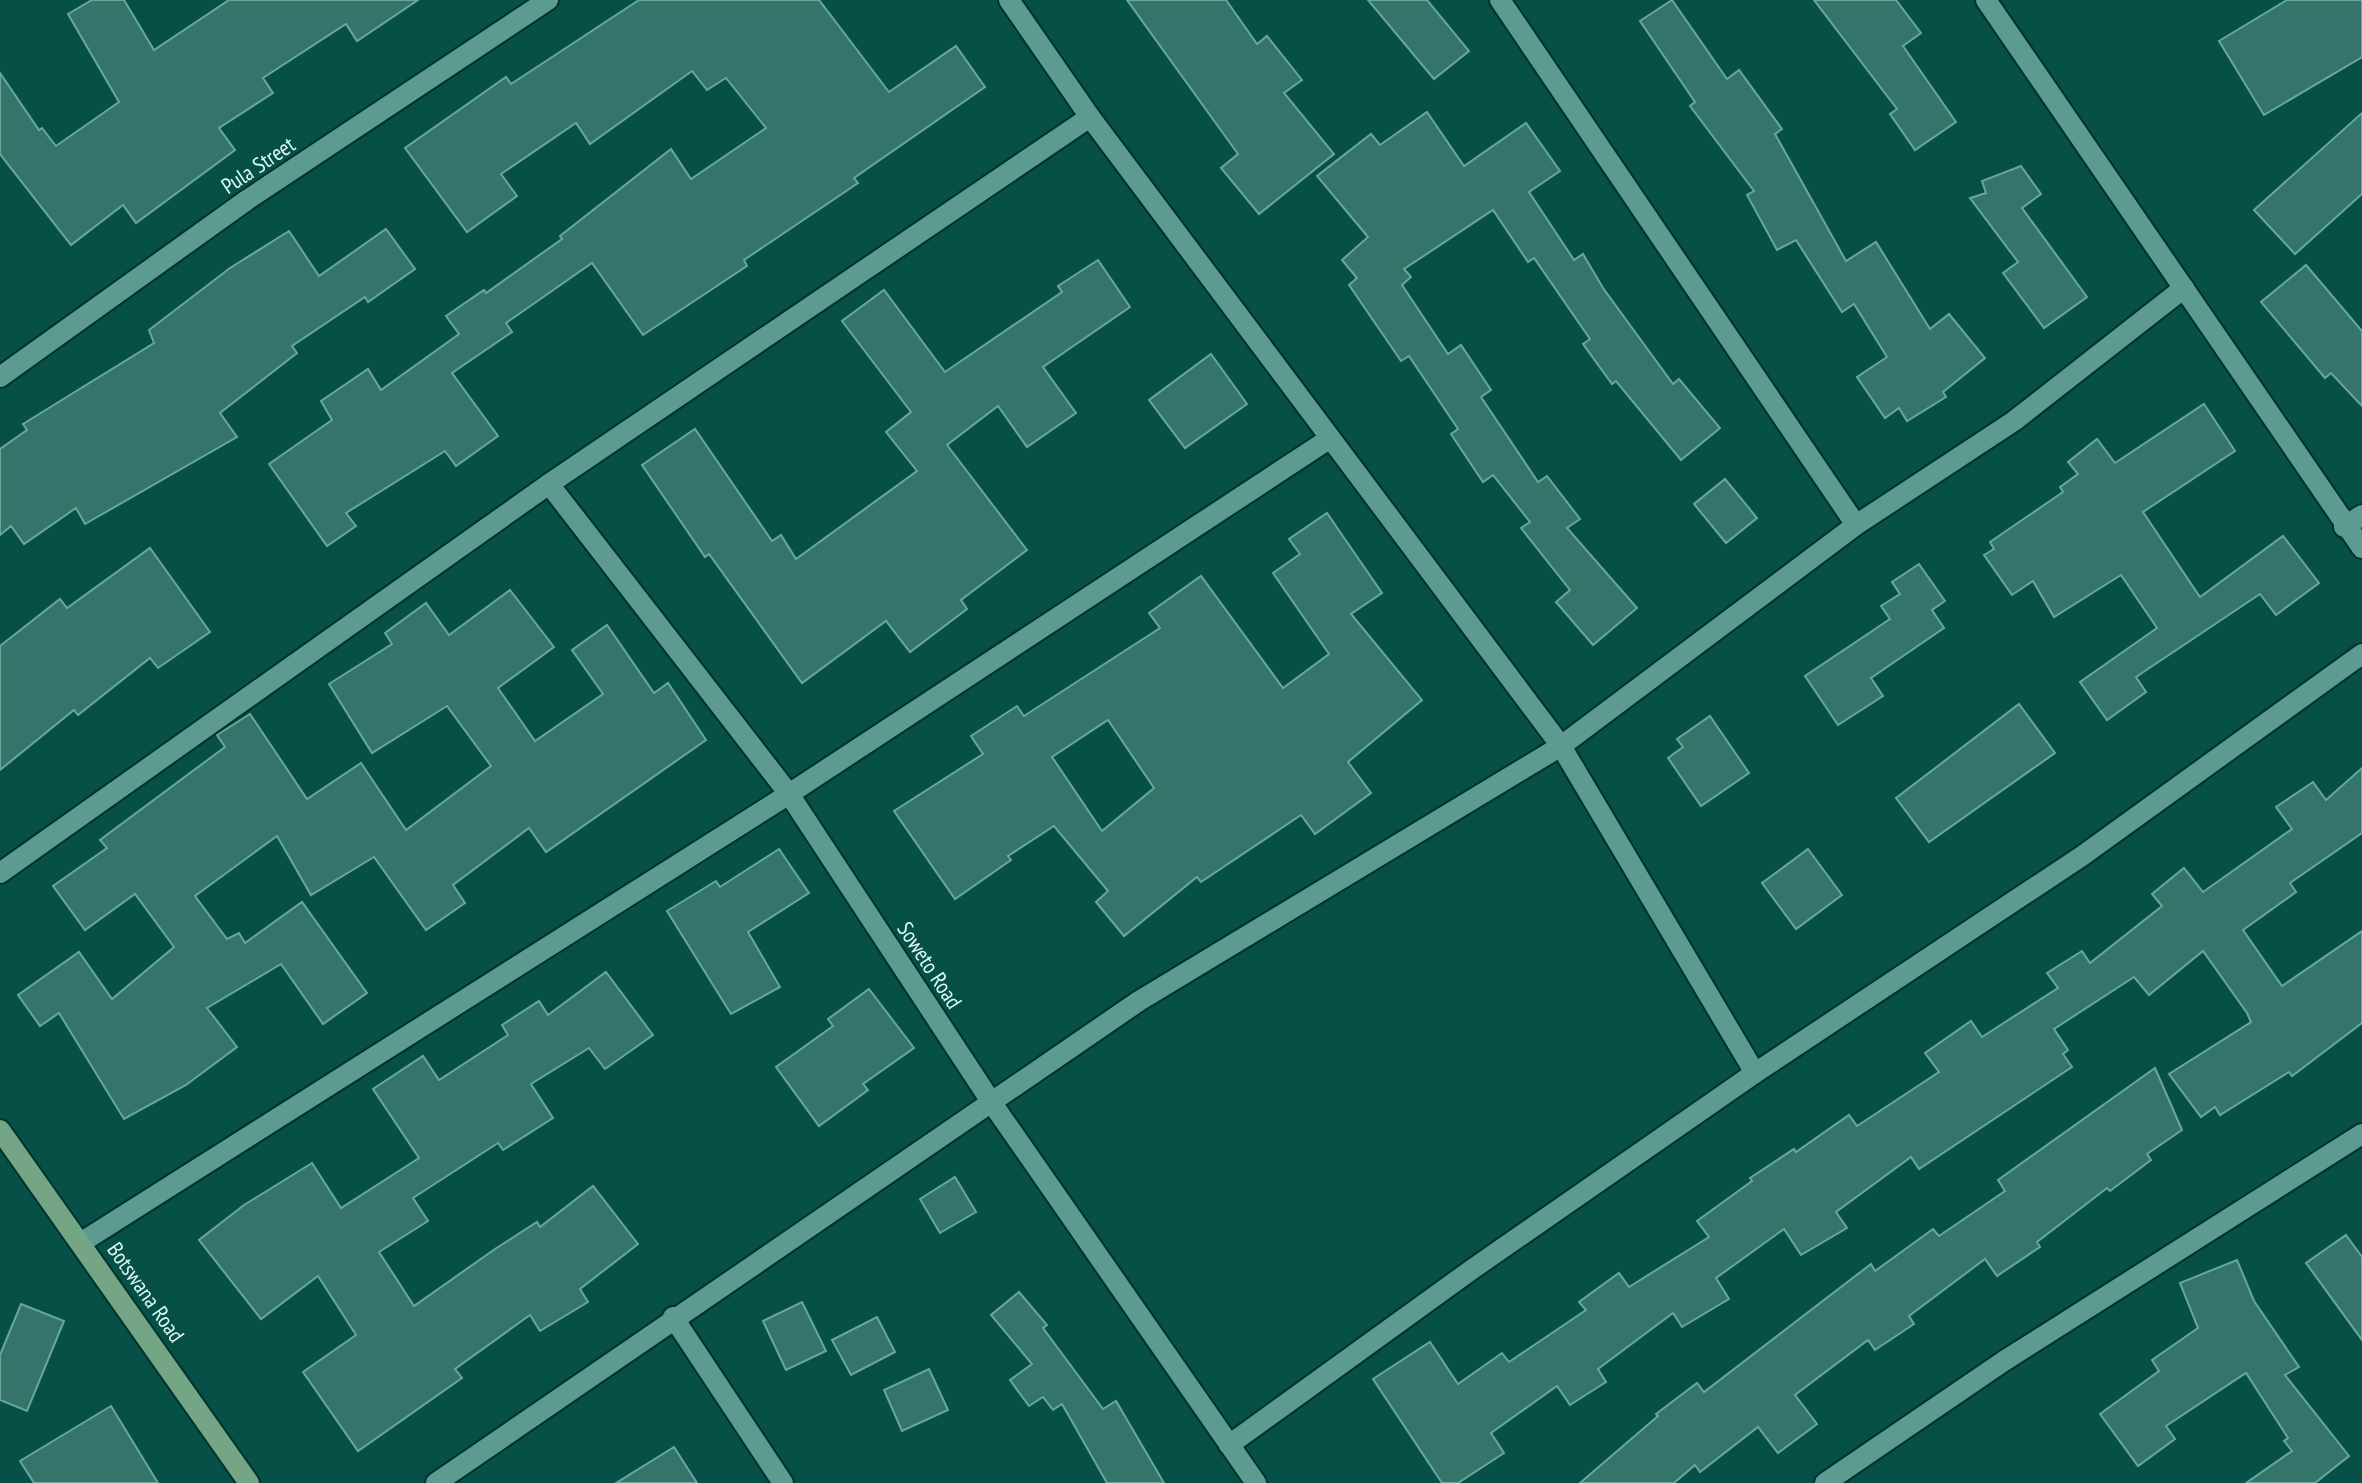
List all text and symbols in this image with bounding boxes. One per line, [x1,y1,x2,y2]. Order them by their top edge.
street label: Pula Street [216,130,300,200]
street label: Soweto Road [892,916,968,1014]
street label: Botswana Road [101,1237,191,1347]

